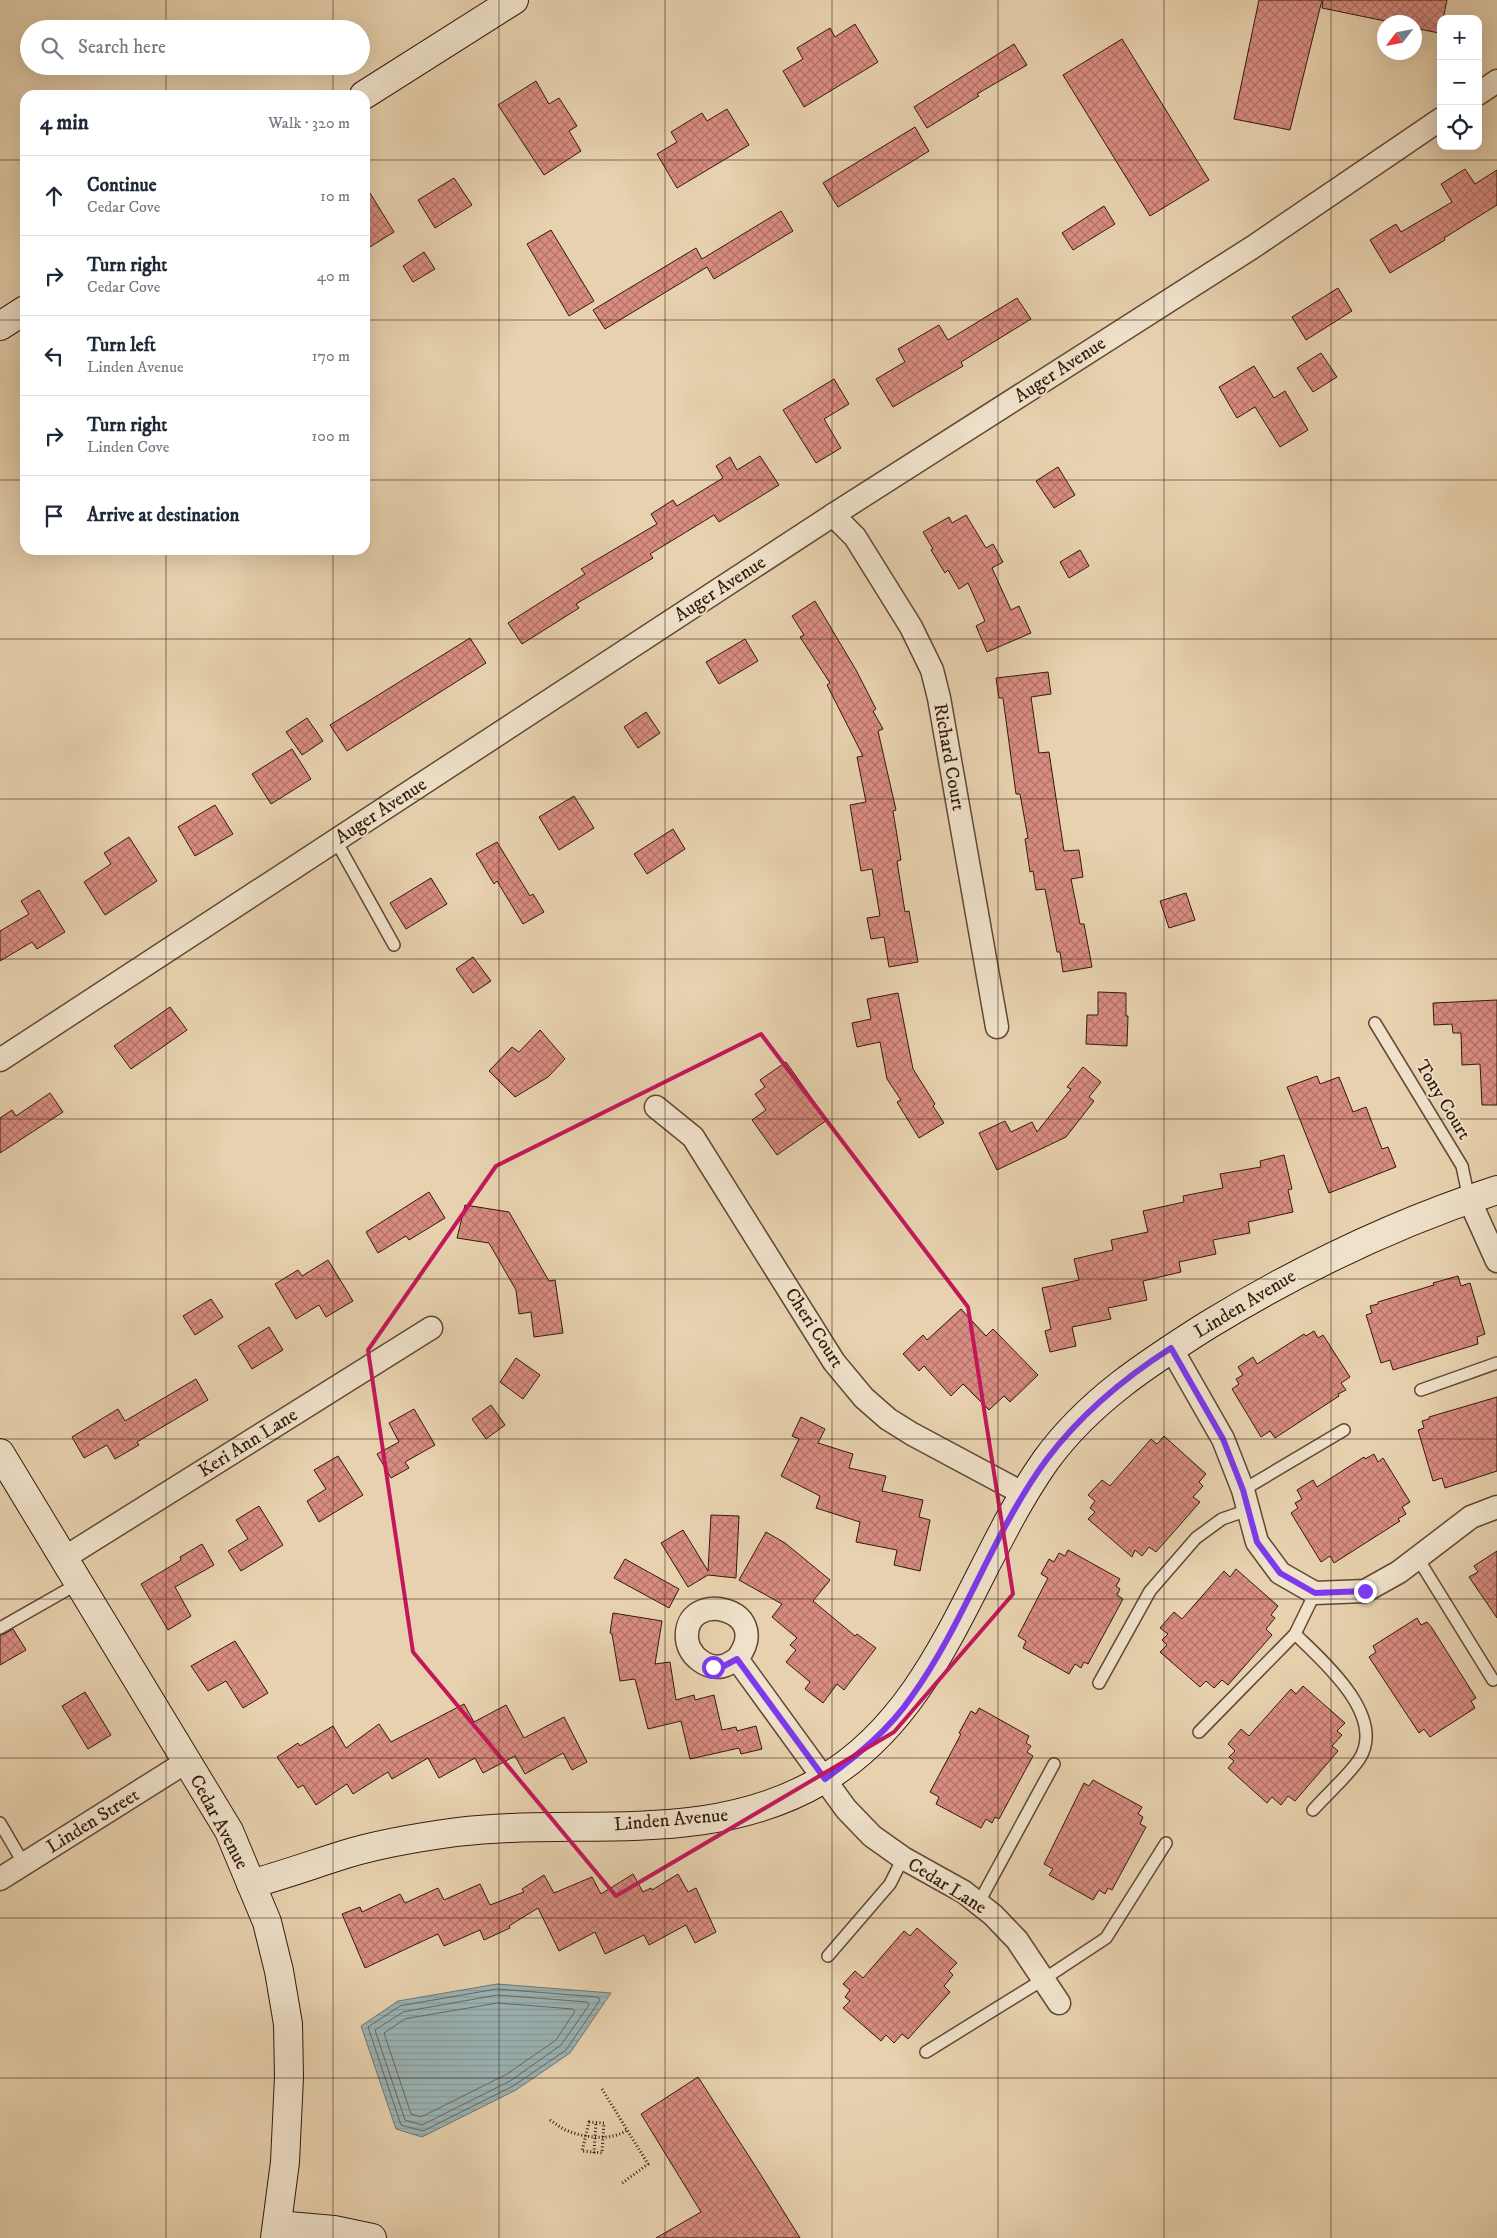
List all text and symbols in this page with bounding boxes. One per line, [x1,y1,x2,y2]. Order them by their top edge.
north arrow [1377,15,1422,60]
map controls [1437,15,1482,150]
button: + [1437,15,1482,60]
search box [20,20,370,75]
icon: search [38,34,66,62]
text: Search here [78,36,166,59]
button: − [1437,60,1482,105]
button: locate [1437,105,1482,150]
text: 4 min [40,110,89,136]
text: Walk · 320 m [268,113,350,133]
text: Continue [87,174,157,197]
icon: ahead [40,182,68,210]
text: 10 m [320,186,350,206]
text: Cedar Cove [87,197,160,217]
text: Turn right [87,254,167,277]
icon: right [40,262,68,290]
text: 40 m [317,266,350,286]
text: Cedar Cove [87,277,160,297]
street label: Auger Avenue [1010,332,1110,408]
text: Turn left [87,334,156,357]
icon: left [40,342,68,370]
text: 170 m [312,346,350,366]
text: Linden Avenue [87,357,184,377]
text: Turn right [87,414,167,437]
icon: right [40,422,68,450]
text: 100 m [312,426,350,446]
text: Linden Cove [87,437,169,457]
icon: arrive [40,502,68,530]
text: Arrive at destination [87,504,239,527]
street label: Auger Avenue [670,551,770,627]
street label: Richard Court [928,702,970,812]
street label: Auger Avenue [331,773,431,849]
street label: Tony Court [1410,1056,1476,1144]
street label: Linden Avenue [1190,1265,1300,1343]
street label: Cheri Court [780,1284,848,1372]
street label: Keri Ann Lane [194,1403,302,1483]
route end [1354,1580,1377,1603]
route start [702,1656,725,1679]
street label: Cedar Avenue [184,1771,254,1873]
street label: Linden Street [42,1783,144,1859]
street label: Linden Avenue [613,1804,729,1836]
street label: Cedar Lane [903,1853,991,1919]

